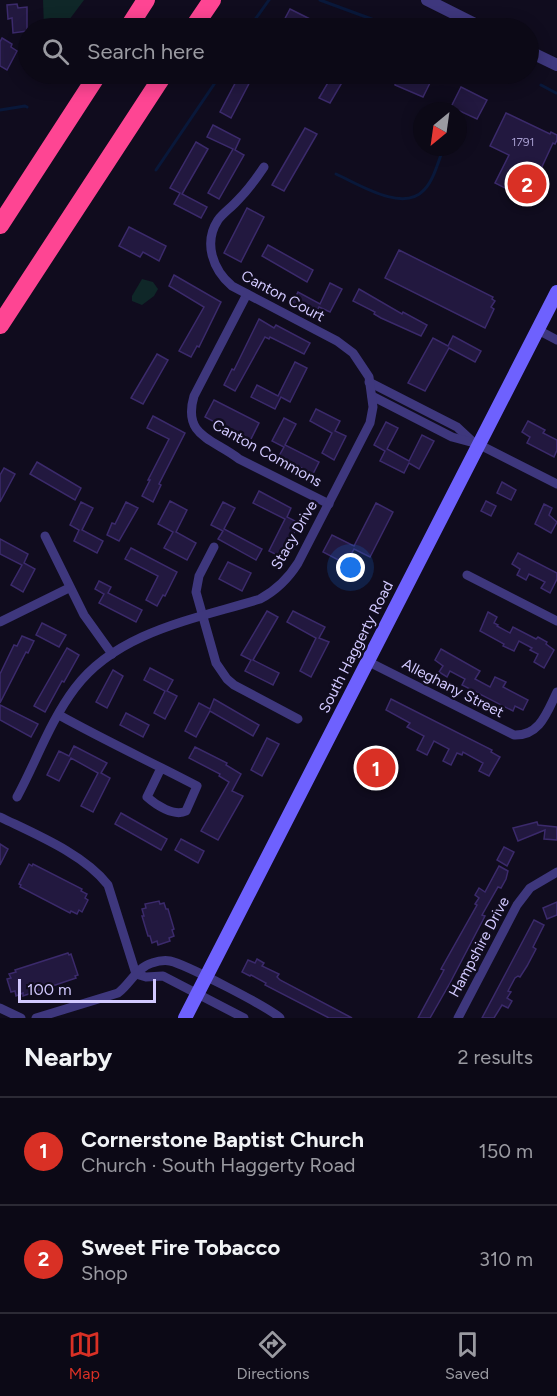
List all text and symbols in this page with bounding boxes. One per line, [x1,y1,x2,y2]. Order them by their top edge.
search box [18,18,539,84]
icon: search [39,35,72,68]
text: Search here [87,38,205,65]
north arrow [413,102,467,156]
house number: 1791 [511,135,535,149]
pin: 2 [508,162,546,207]
street label: Canton Court [238,266,328,326]
street label: Canton Commons [209,415,325,491]
street label: Stacy Drive [267,497,321,573]
your location [336,553,365,582]
street label: South Haggerty Road [315,578,397,716]
street label: Alleghany Street [399,655,507,722]
pin: 1 [356,746,395,790]
street label: Hampshire Drive [445,894,513,1000]
scale bar [18,976,156,1004]
text: 100 m [27,980,72,999]
text: Nearby [24,1041,112,1073]
text: 2 results [457,1045,533,1069]
text: Cornerstone Baptist Church [81,1126,364,1153]
text: 1 [39,1139,48,1163]
text: 150 m [478,1139,533,1163]
text: Church · South Haggerty Road [81,1153,356,1177]
text: Sweet Fire Tobacco [81,1234,280,1261]
text: 2 [38,1247,49,1271]
text: 310 m [479,1247,533,1271]
text: Shop [81,1261,128,1285]
tab: Map [68,1328,101,1383]
tab: Directions [236,1328,309,1383]
tab: Saved [445,1328,489,1383]

